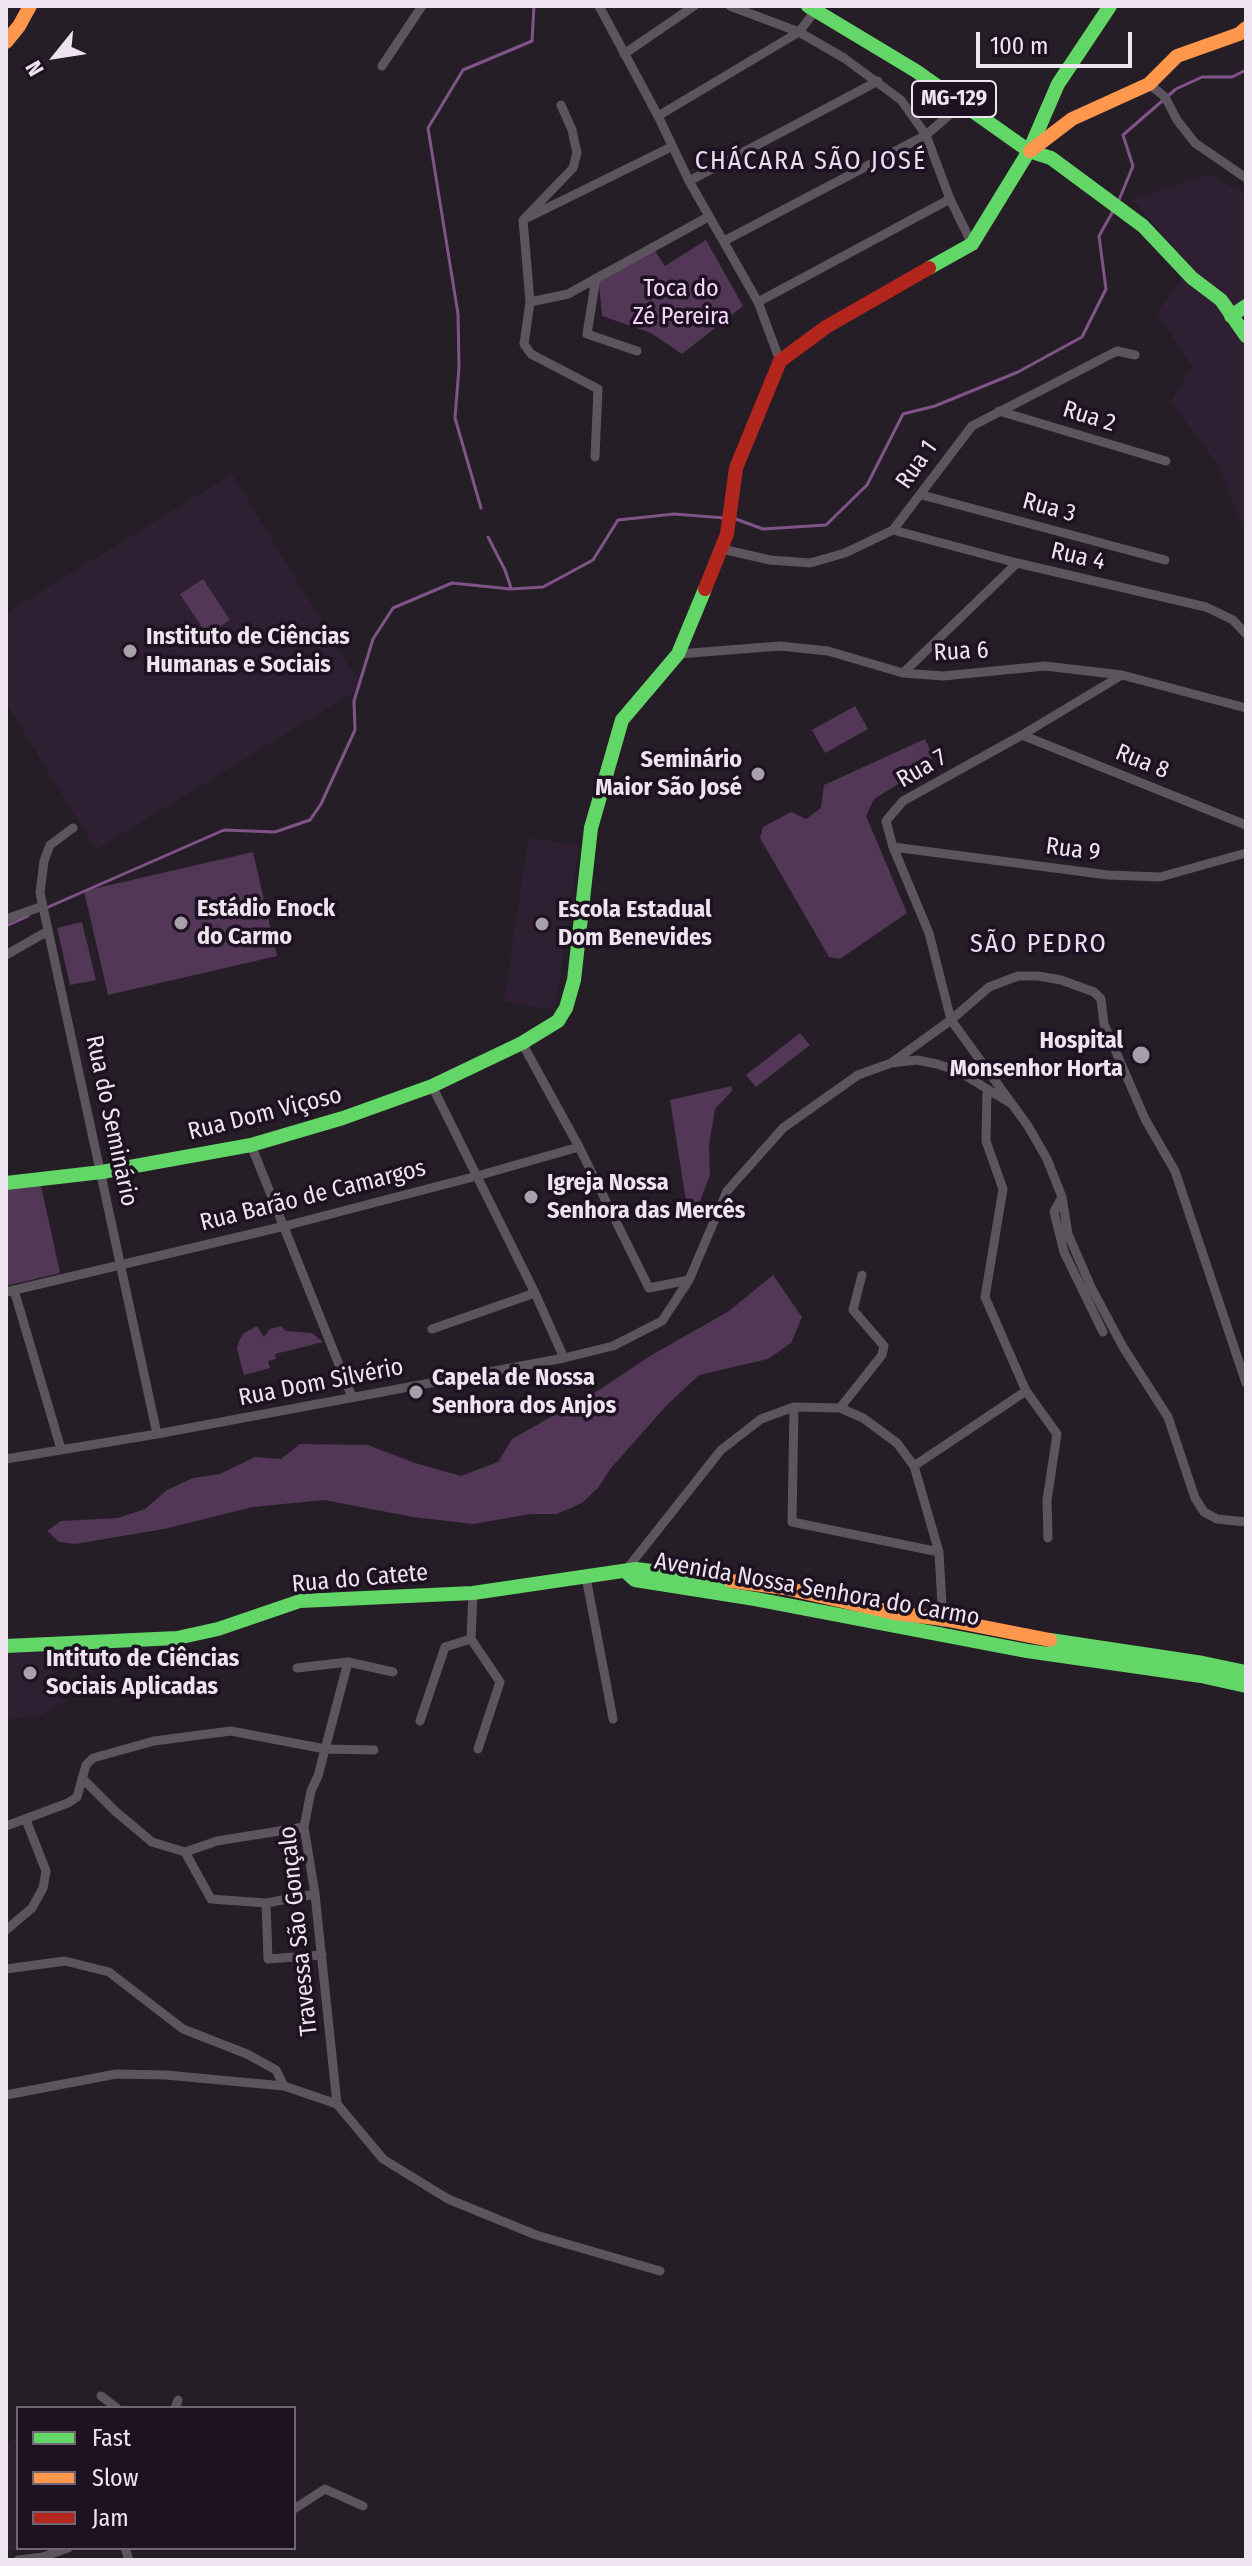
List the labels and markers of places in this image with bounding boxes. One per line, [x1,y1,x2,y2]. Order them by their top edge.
place label: Instituto de Ciências Humanas e Sociais [146,623,350,679]
marker: Instituto de Ciências Humanas e Sociais [121,642,139,660]
place label: Seminário Maior São José [595,746,742,802]
marker: Seminário Maior São José [749,765,767,783]
place label: Estádio Enock do Carmo [197,895,335,951]
place label: Escola Estadual Dom Benevides [558,896,712,952]
marker: Estádio Enock do Carmo [172,914,190,932]
marker: Escola Estadual Dom Benevides [533,915,551,933]
place label: Hospital Monsenhor Horta [950,1027,1123,1083]
marker: Hospital Monsenhor Horta [1130,1044,1152,1066]
place label: Igreja Nossa Senhora das Mercês [547,1169,745,1225]
marker: Igreja Nossa Senhora das Mercês [522,1188,540,1206]
place label: Capela de Nossa Senhora dos Anjos [432,1364,616,1420]
marker: Capela de Nossa Senhora dos Anjos [407,1383,425,1401]
place label: Intituto de Ciências Sociais Aplicadas [46,1645,239,1701]
marker: Intituto de Ciências Sociais Aplicadas [21,1664,39,1682]

